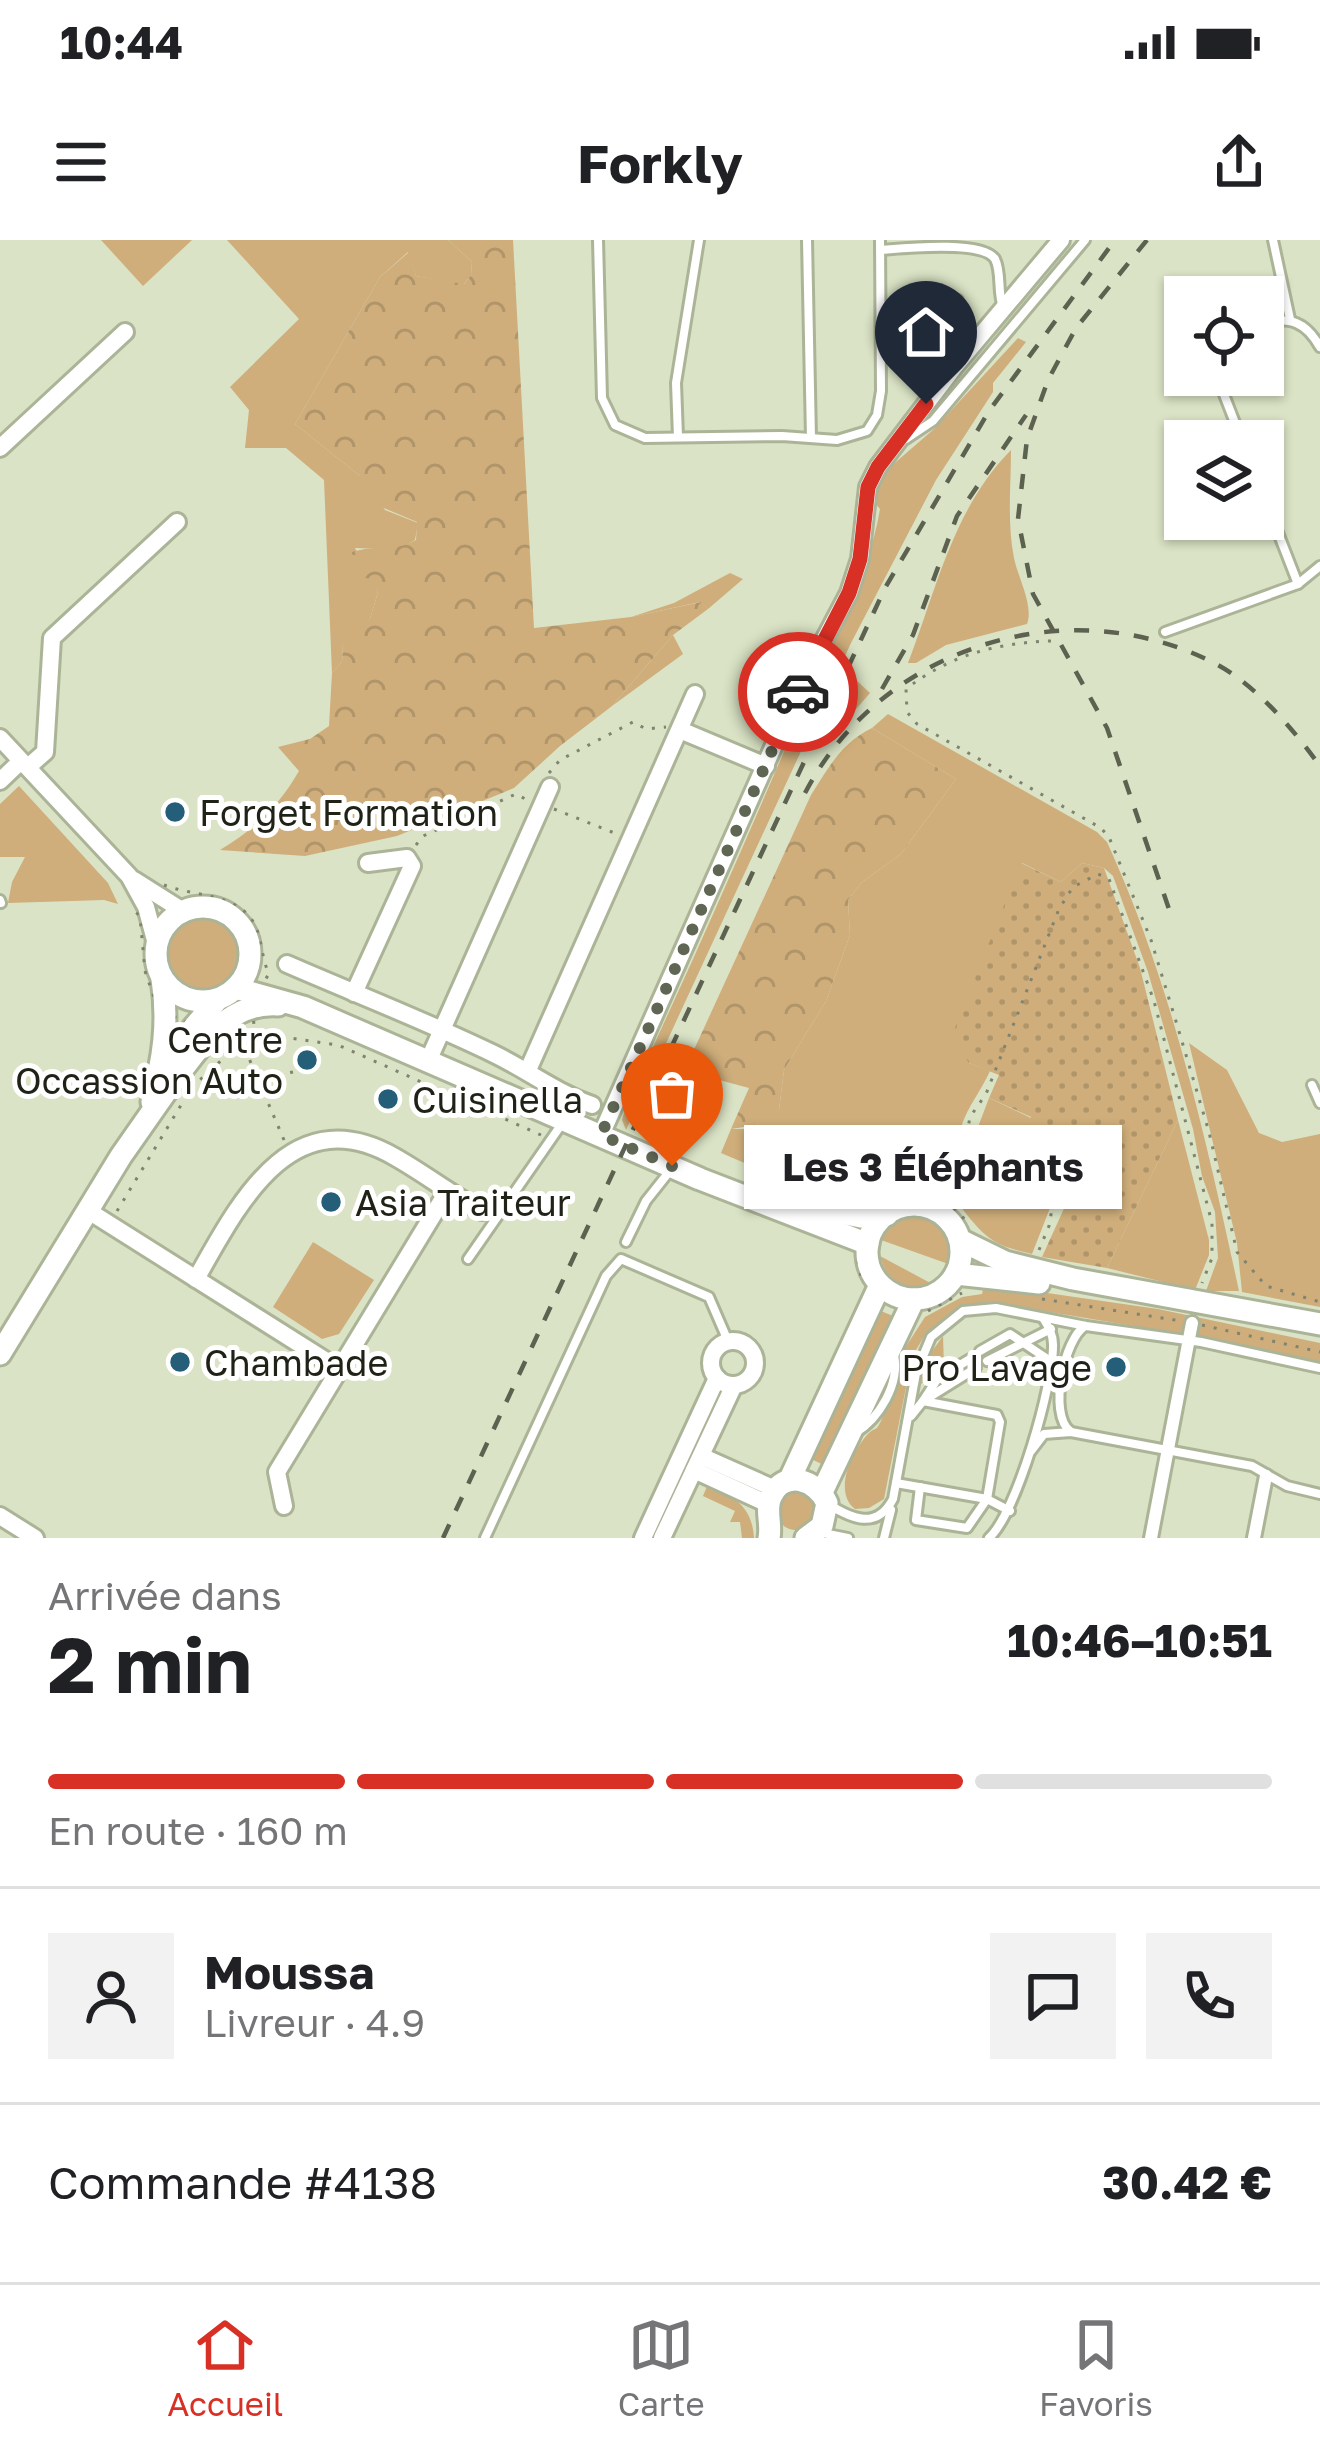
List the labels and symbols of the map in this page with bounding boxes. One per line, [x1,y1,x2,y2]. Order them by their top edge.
pin [875,281,977,404]
courier [738,632,858,752]
place label: Forget Formation [199,791,498,834]
marker: Forget Formation [162,799,188,825]
place label: Centre Occassion Auto [15,1018,283,1102]
pin [621,1043,723,1166]
marker: Centre Occassion Auto [294,1047,320,1073]
place label: Cuisinella [412,1078,583,1121]
marker: Cuisinella [375,1086,401,1112]
callout: Les 3 Éléphants [744,1124,1122,1208]
place label: Asia Traiteur [355,1181,571,1224]
marker: Asia Traiteur [318,1189,344,1215]
place label: Chambade [204,1341,388,1384]
place label: Pro Lavage [901,1346,1092,1389]
marker: Chambade [167,1349,193,1375]
marker: Pro Lavage [1103,1354,1129,1380]

